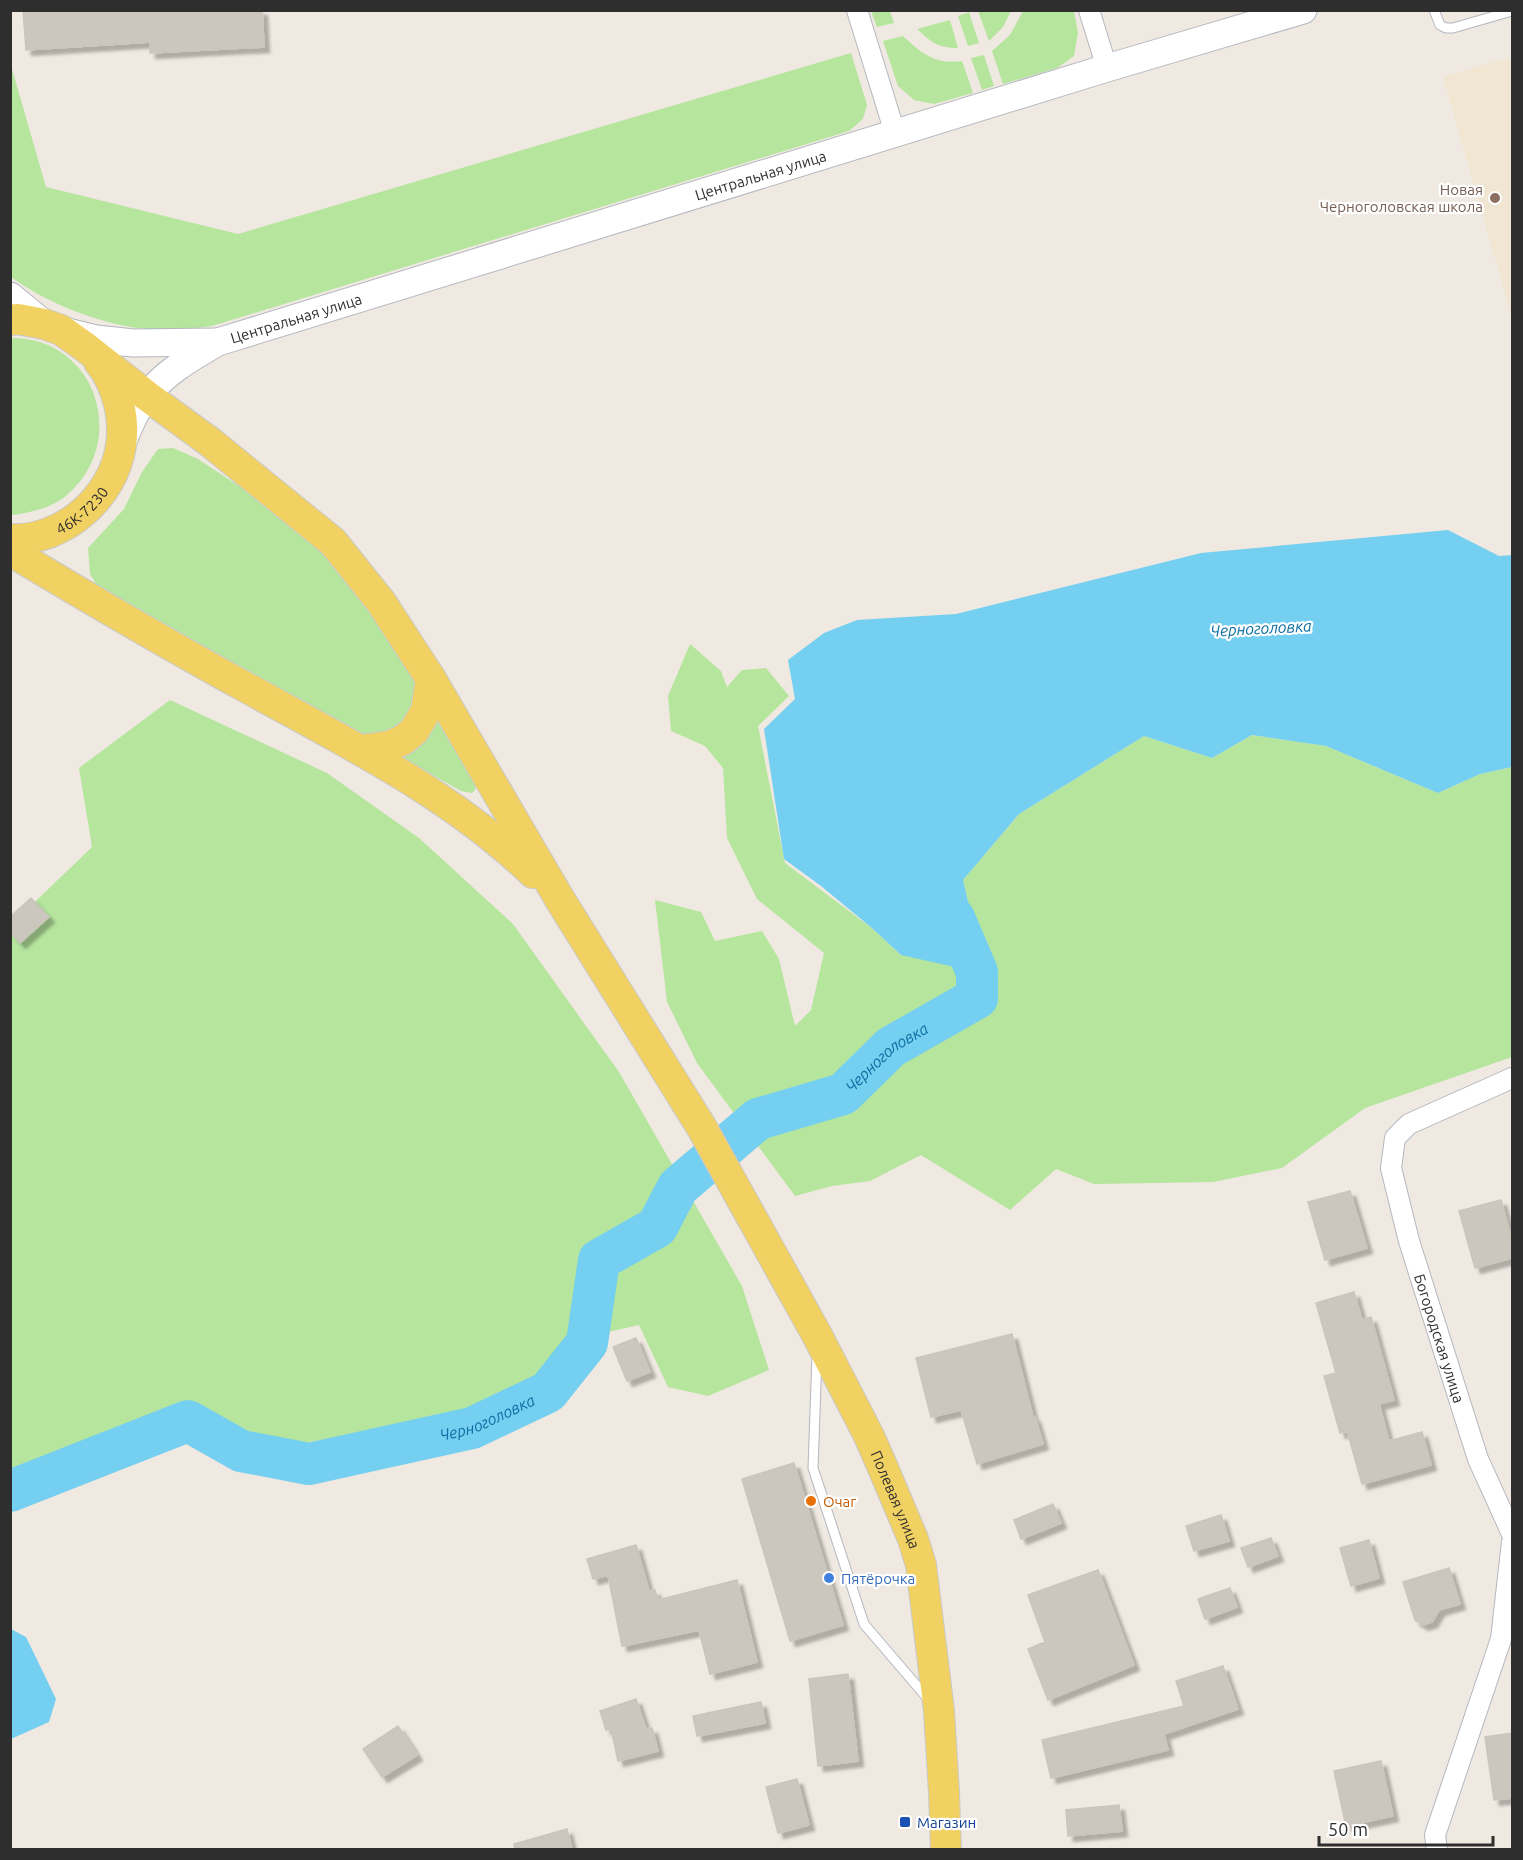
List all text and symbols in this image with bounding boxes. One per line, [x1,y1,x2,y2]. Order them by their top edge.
street label: Центральная улица [693,147,828,203]
place label: Новая Черноголовская школа [1320,181,1483,215]
marker: Новая Черноголовская школа [1488,191,1502,205]
street label: Центральная улица [228,290,364,346]
street label: 46К-7230 [53,483,111,537]
water label: Черноголовка [1210,616,1312,640]
water label: Черноголовка [842,1019,931,1096]
street label: Богородская улица [1411,1272,1468,1405]
water label: Черноголовка [438,1391,538,1444]
street label: Полевая улица [868,1448,924,1550]
place label: Очаг [823,1493,856,1510]
marker: Очаг [804,1494,818,1508]
place label: Пятёрочка [841,1570,915,1587]
marker: Пятёрочка [822,1571,836,1585]
scale bar [1319,1809,1493,1847]
place label: Магазин [917,1814,976,1831]
marker: Магазин [898,1815,912,1829]
text: 50 m [1328,1819,1368,1839]

